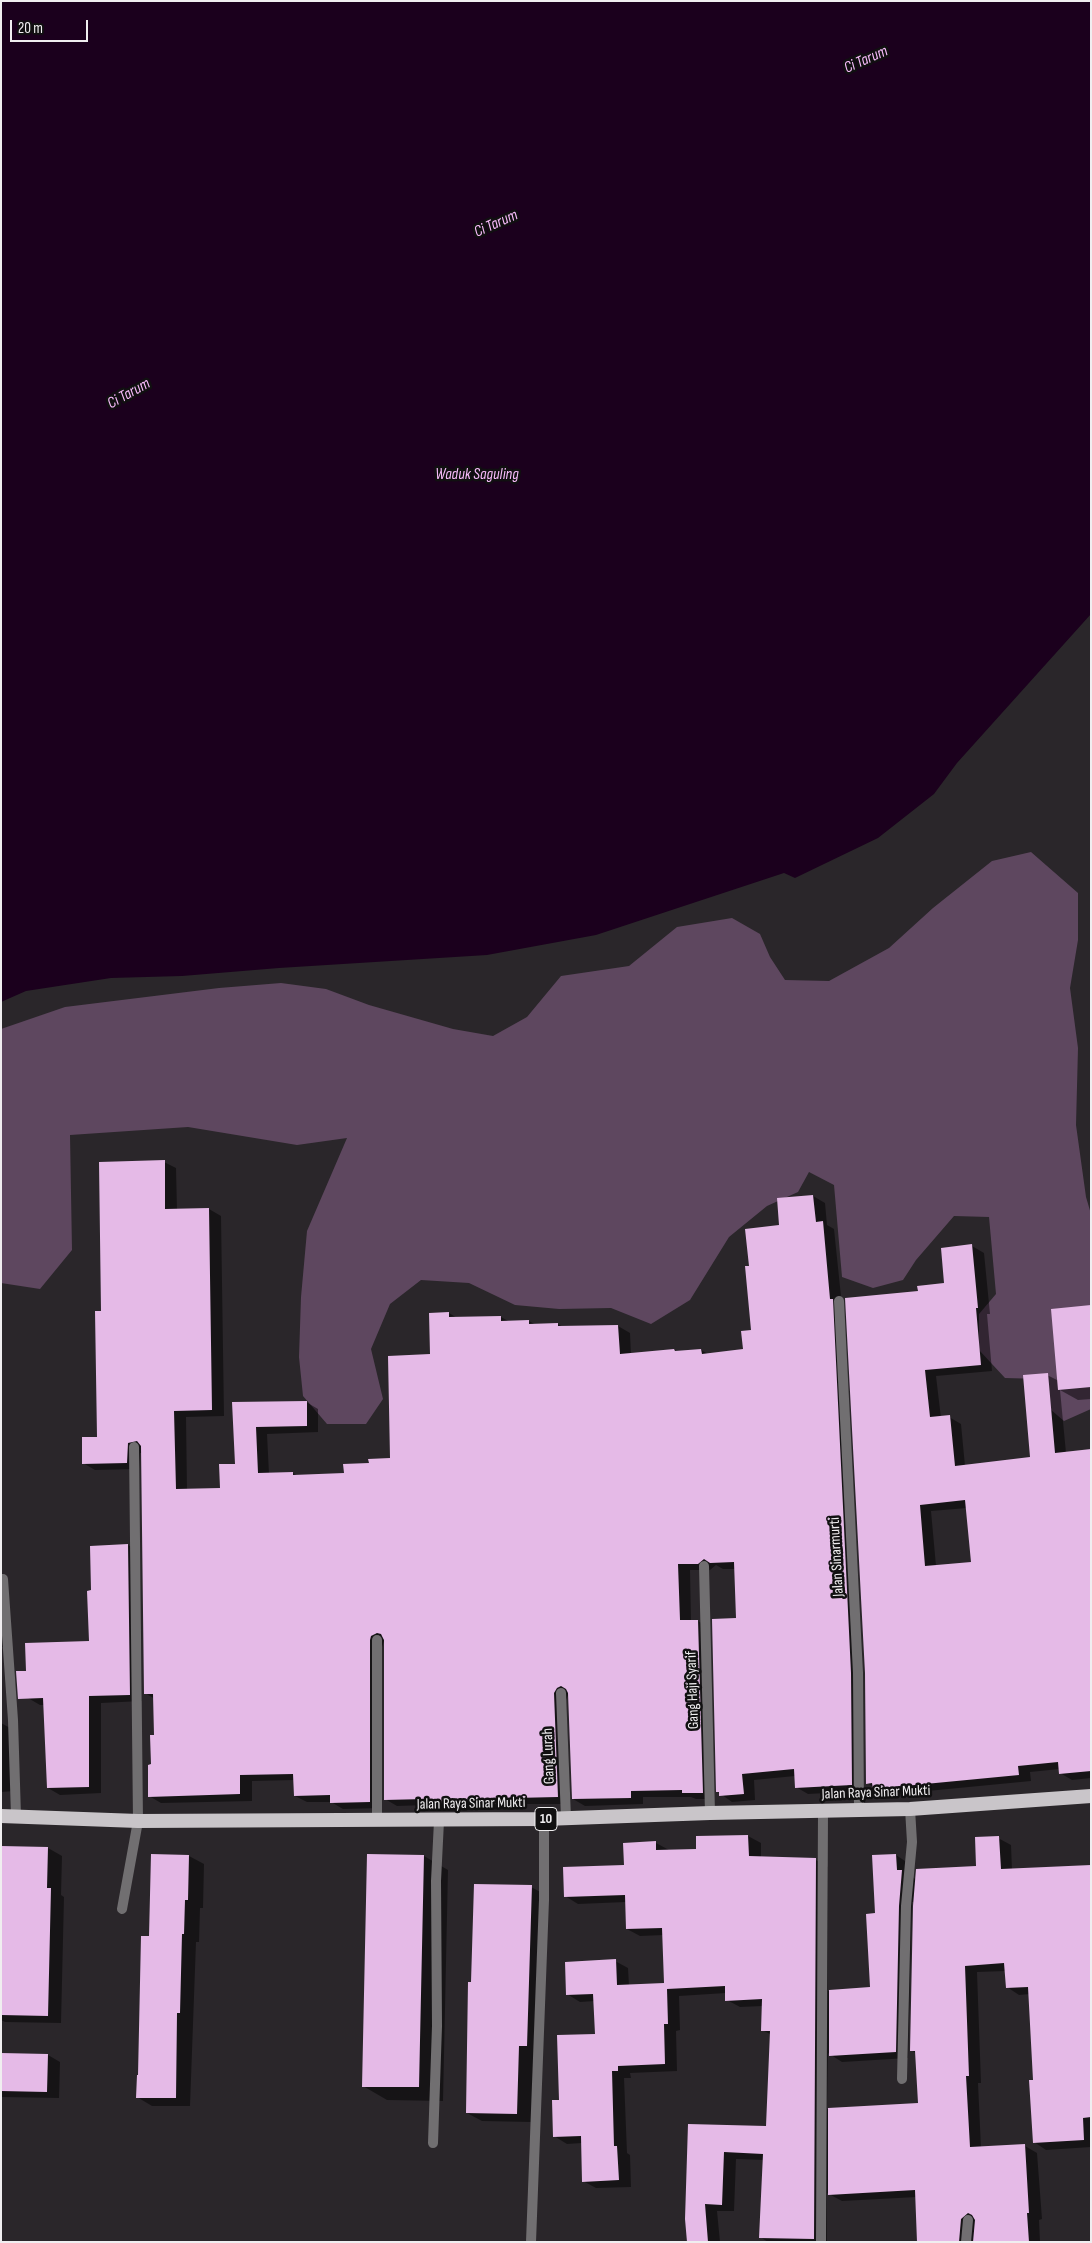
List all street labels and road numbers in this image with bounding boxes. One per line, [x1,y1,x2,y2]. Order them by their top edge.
street label: Jalan Sinarmurti [826,1517,848,1597]
street label: Gang Haji Syarif [683,1651,703,1729]
street label: Gang Lurah [539,1728,559,1784]
street label: Jalan Raya Sinar Mukti [821,1782,931,1804]
street label: Jalan Raya Sinar Mukti [416,1794,526,1814]
road number: 10 [535,1808,557,1830]

